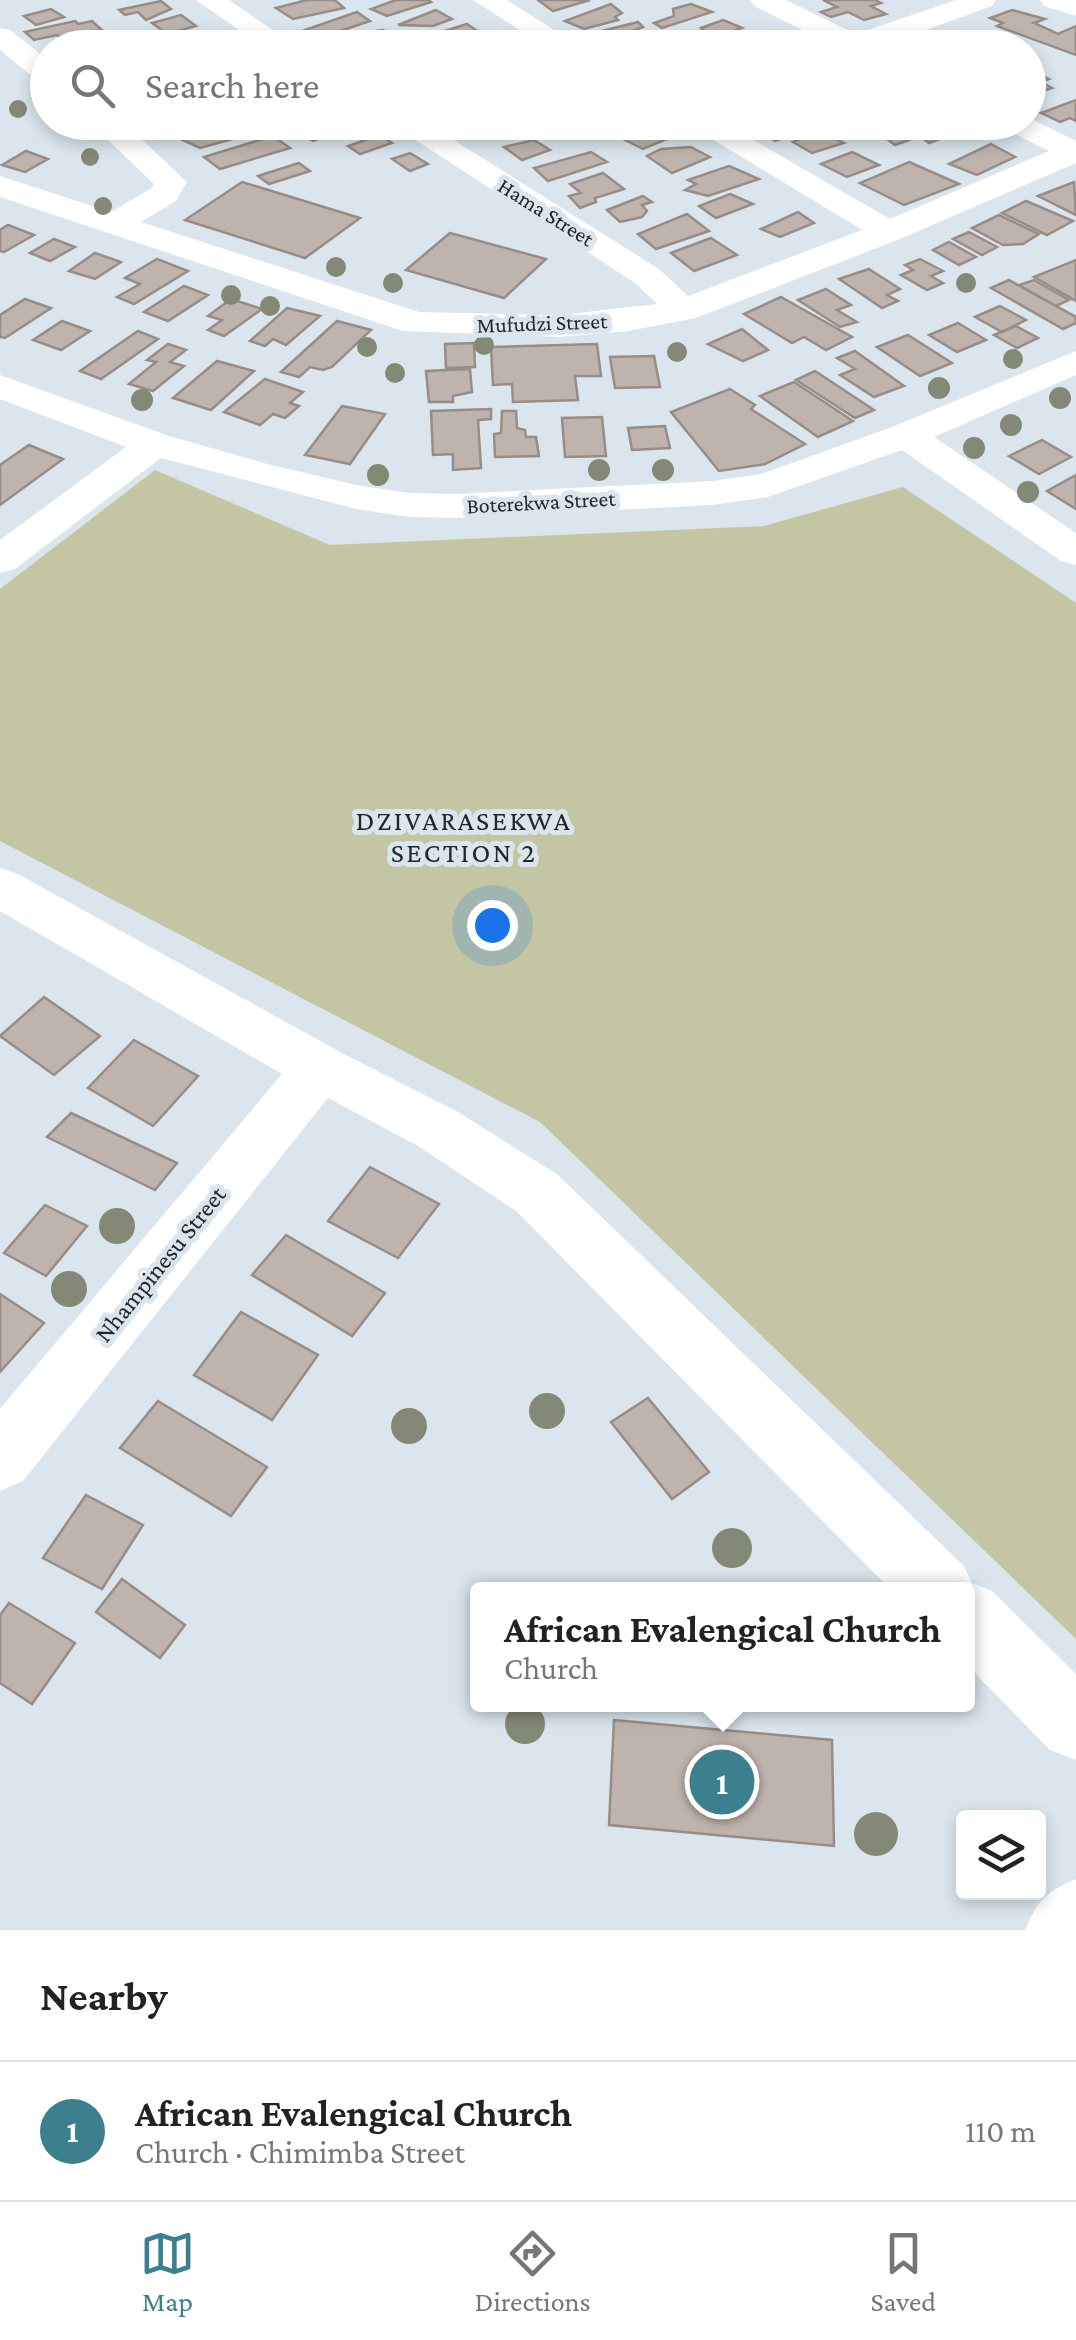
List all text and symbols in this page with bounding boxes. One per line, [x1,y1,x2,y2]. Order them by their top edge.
search box [30,30,1046,140]
icon: search [65,58,120,113]
text: Search here [145,64,319,106]
street label: Hama Street [494,173,599,252]
street label: Mufudzi Street [476,308,608,338]
street label: Boterekwa Street [466,486,617,518]
district label: DZIVARASEKWA SECTION 2 [356,805,572,868]
your location [467,900,518,951]
street label: Nhampinesu Street [89,1180,232,1348]
popup [470,1582,975,1712]
text: African Evalengical Church [504,1608,941,1650]
text: Church [504,1650,598,1686]
pin: 1 [690,1744,754,1820]
map controls [956,1810,1046,1900]
button: layers [956,1810,1046,1900]
text: Nearby [40,1972,168,2019]
text: African Evalengical Church [135,2092,572,2134]
text: 1 [67,2113,78,2149]
text: 110 m [965,2113,1036,2149]
text: Church · Chimimba Street [135,2134,465,2170]
tab: Map [140,2226,195,2317]
tab: Directions [475,2226,591,2317]
tab: Saved [870,2226,936,2317]

